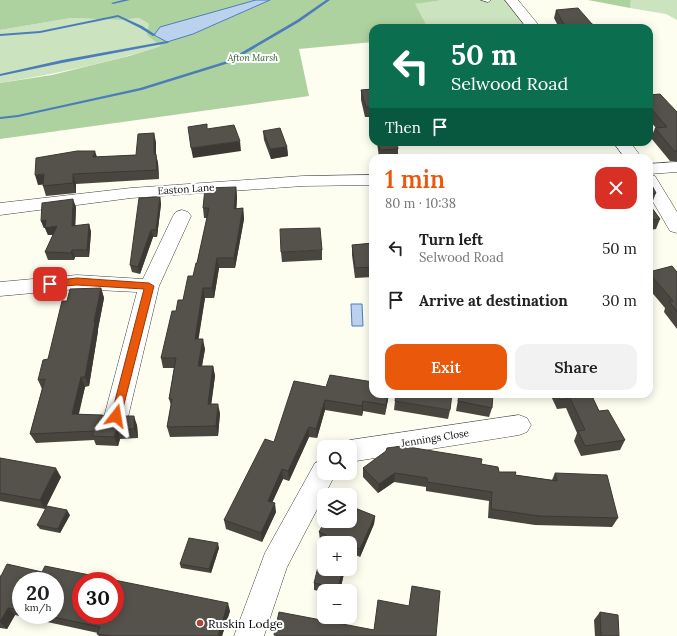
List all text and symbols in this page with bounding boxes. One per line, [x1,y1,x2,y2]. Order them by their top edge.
text: 50 m [451,37,517,73]
icon: left [385,40,437,92]
park label: Afton Marsh [227,52,279,63]
text: Selwood Road [451,72,568,95]
icon: arrive [429,116,451,138]
text: Then [385,118,421,137]
text: 1 min [385,164,445,195]
button: close [595,167,637,209]
street label: Easton Lane [157,180,215,197]
text: 80 m · 10:38 [385,195,456,212]
text: Turn left [419,230,483,249]
icon: left [385,237,407,259]
text: 50 m [602,239,637,258]
text: Selwood Road [419,249,504,266]
pin [33,267,67,301]
icon: arrive [39,273,61,295]
icon: arrive [385,289,407,311]
text: Arrive at destination [419,291,568,310]
text: 30 m [602,291,637,310]
button: Exit [385,344,507,390]
button: Share [515,344,637,390]
position arrow [95,395,137,437]
street label: Jennings Close [399,426,470,450]
map controls [317,440,357,624]
button: search [317,440,357,480]
button: layers [317,488,357,528]
button: + [317,536,357,576]
speed limit sign: 30 [72,572,124,624]
text: 20 [26,580,50,605]
button: − [317,584,357,624]
text: km/h [24,601,52,614]
place label: Ruskin Lodge [208,616,283,631]
marker: Ruskin Lodge [195,618,205,628]

